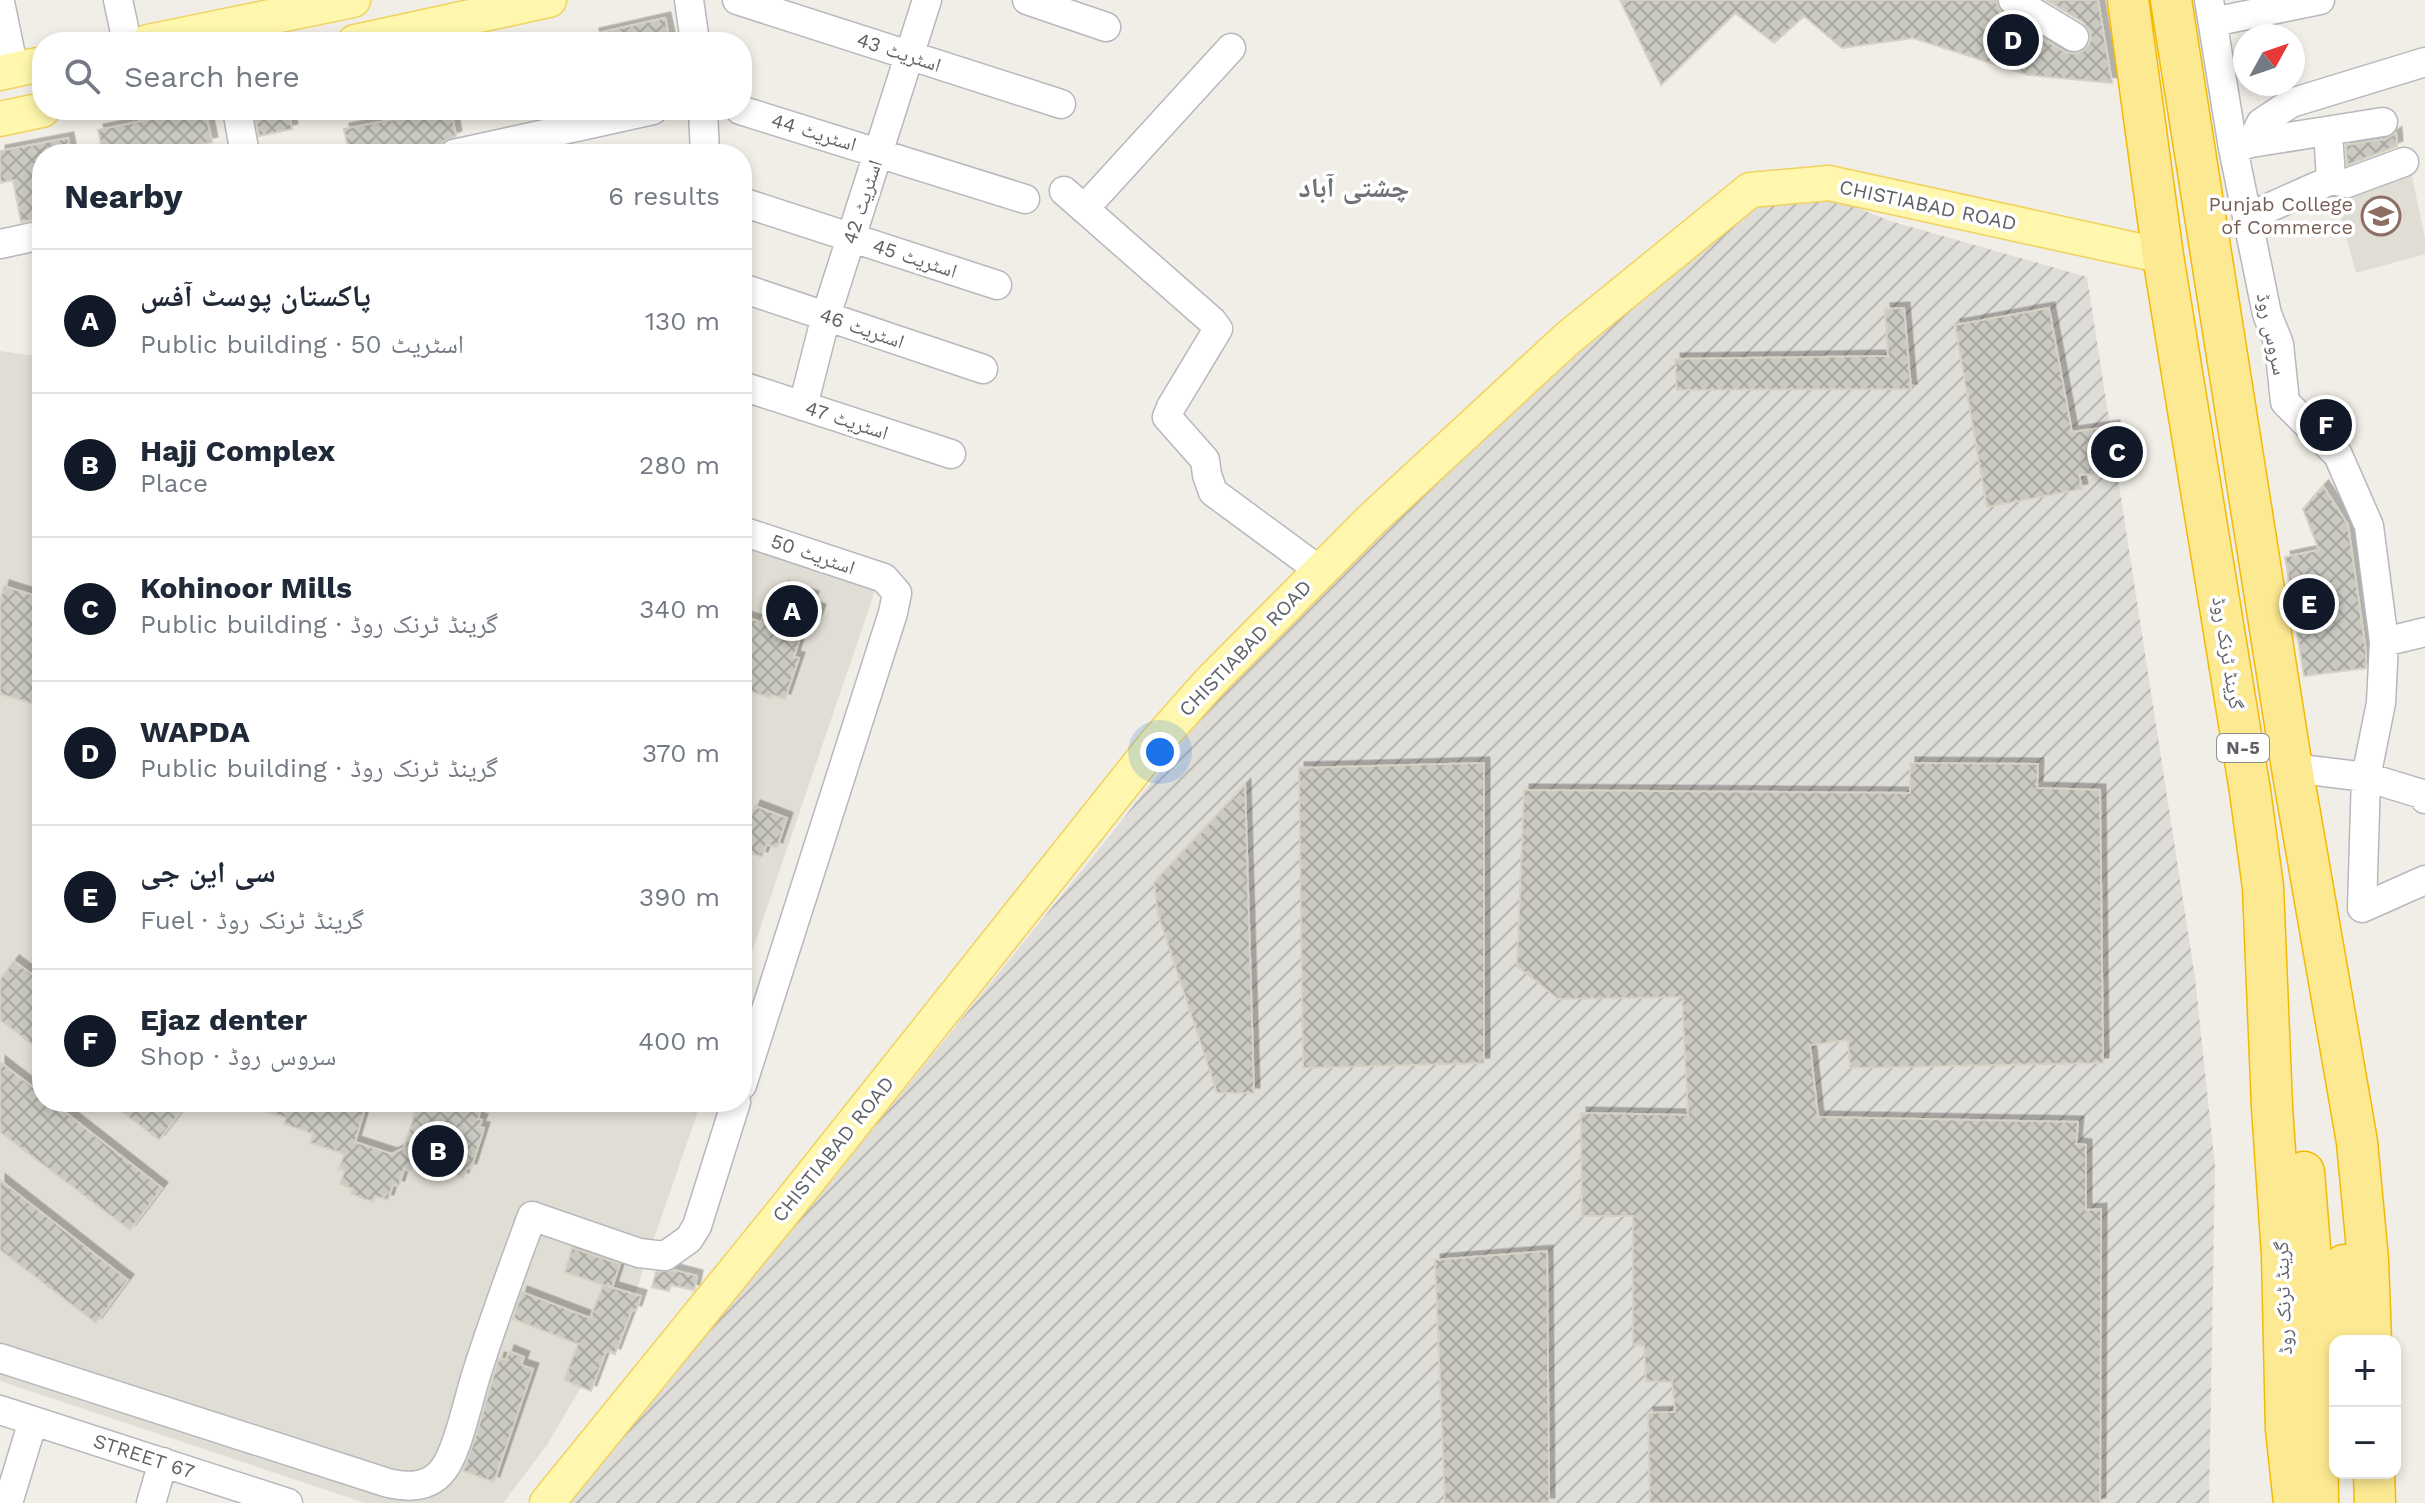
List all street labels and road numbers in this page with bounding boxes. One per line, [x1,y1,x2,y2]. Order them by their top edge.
street label: اسٹریٹ 43 [854,27,944,77]
street label: اسٹریٹ 44 [769,108,859,156]
street label: اسٹریٹ 42 [837,157,887,247]
street label: CHISTIABAD ROAD [1837,175,2019,235]
street label: اسٹریٹ 45 [870,233,960,283]
street label: سروس روڈ [2252,291,2292,377]
street label: اسٹریٹ 46 [817,302,907,354]
street label: اسٹریٹ 47 [803,395,891,445]
street label: اسٹریٹ 50 [768,528,858,580]
street label: CHISTIABAD ROAD [1174,575,1316,721]
street label: گرینڈ ٹرنک روڈ [2207,595,2249,711]
road number: N-5 [2217,734,2269,762]
street label: CHISTIABAD ROAD [767,1071,899,1227]
street label: گرینڈ ٹرنک روڈ [2269,1241,2297,1355]
street label: STREET 67 [91,1428,197,1484]

